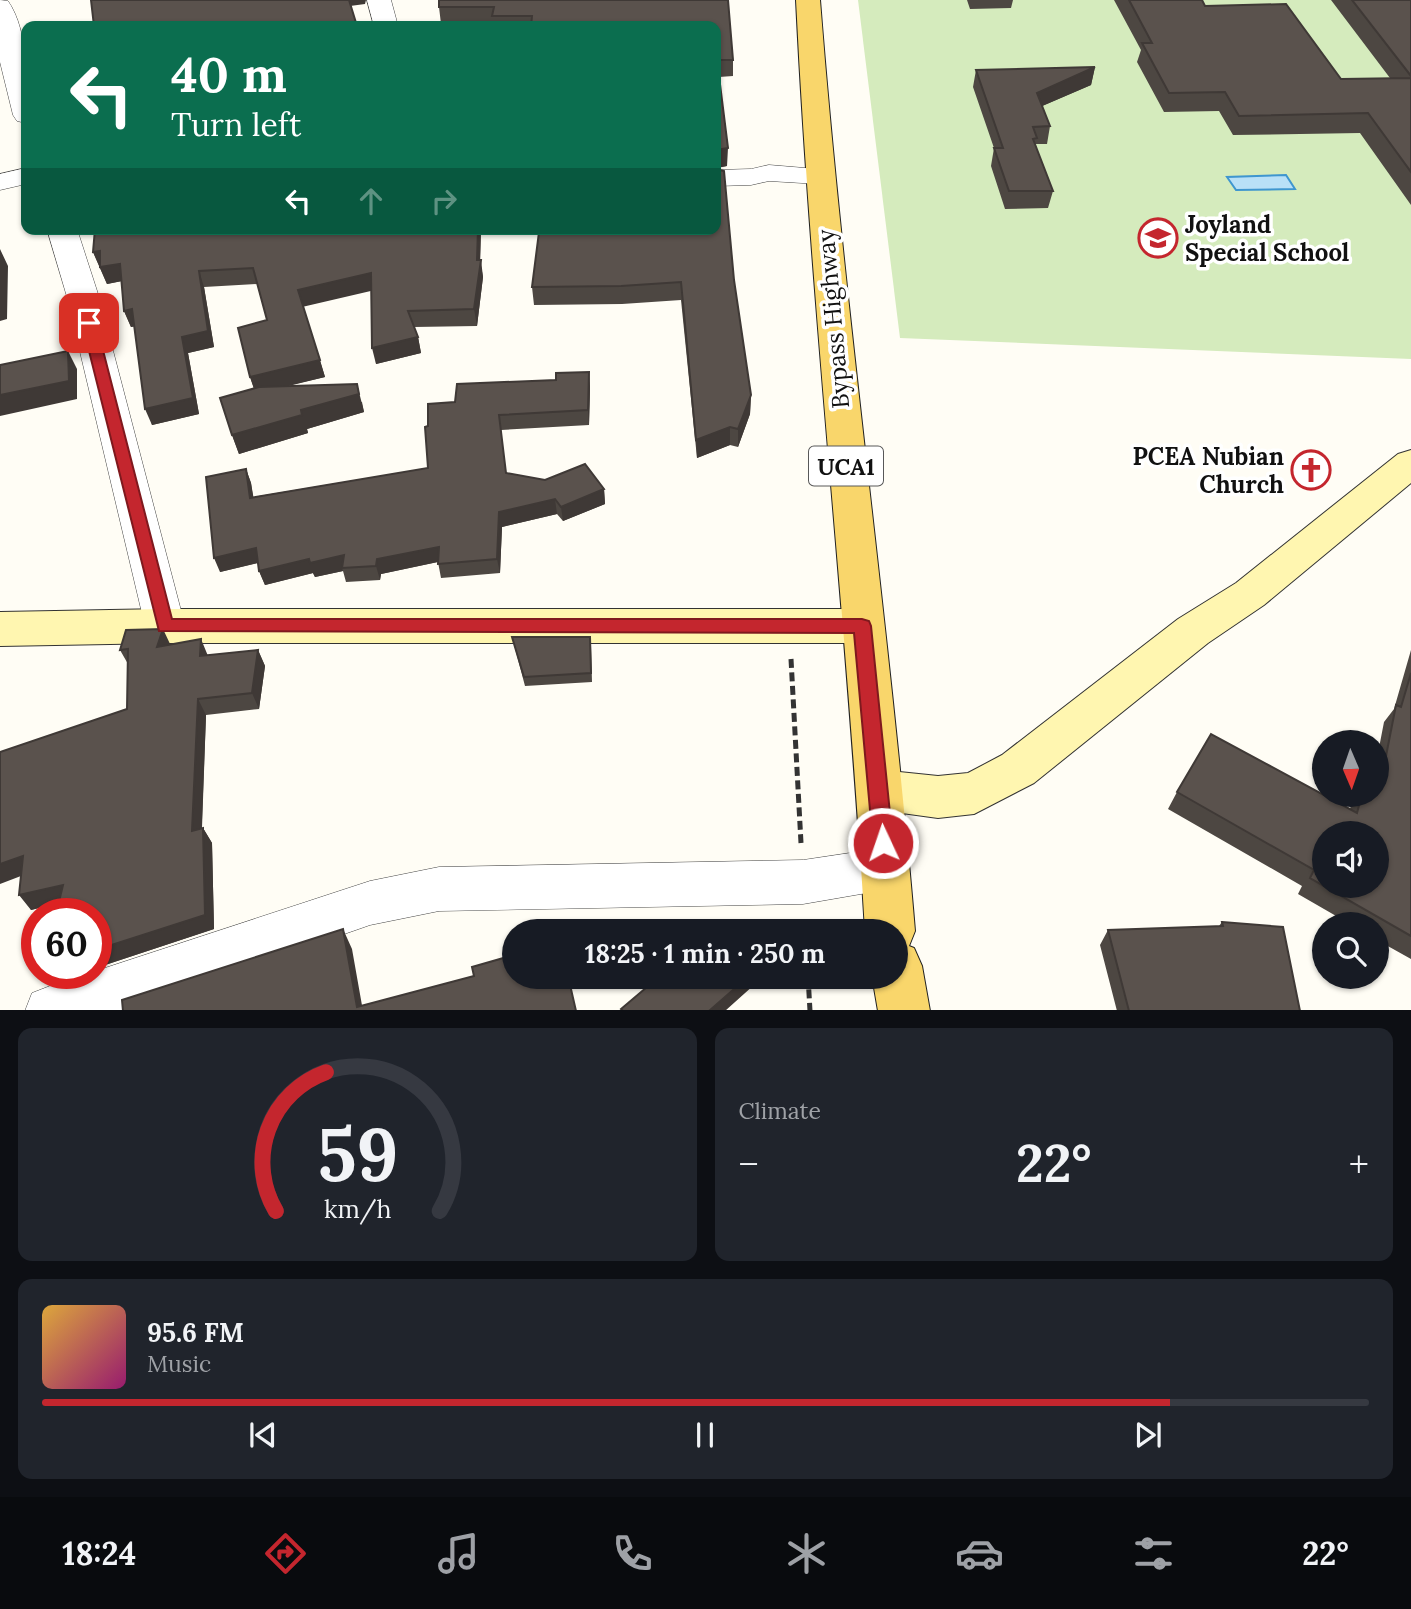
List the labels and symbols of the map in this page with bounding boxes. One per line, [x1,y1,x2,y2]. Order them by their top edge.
place label: Joyland Special School [1185,209,1349,268]
school or university icon: Joyland Special School [1137,217,1179,259]
street label: Bypass Highway [810,228,856,410]
pin [59,293,119,353]
place label: PCEA Nubian Church [1133,441,1284,500]
road number: UCA1 [809,446,883,486]
church icon: PCEA Nubian Church [1290,449,1332,491]
north arrow [1312,730,1390,807]
position arrow [846,806,920,880]
speed limit sign: 60 [21,898,112,989]

